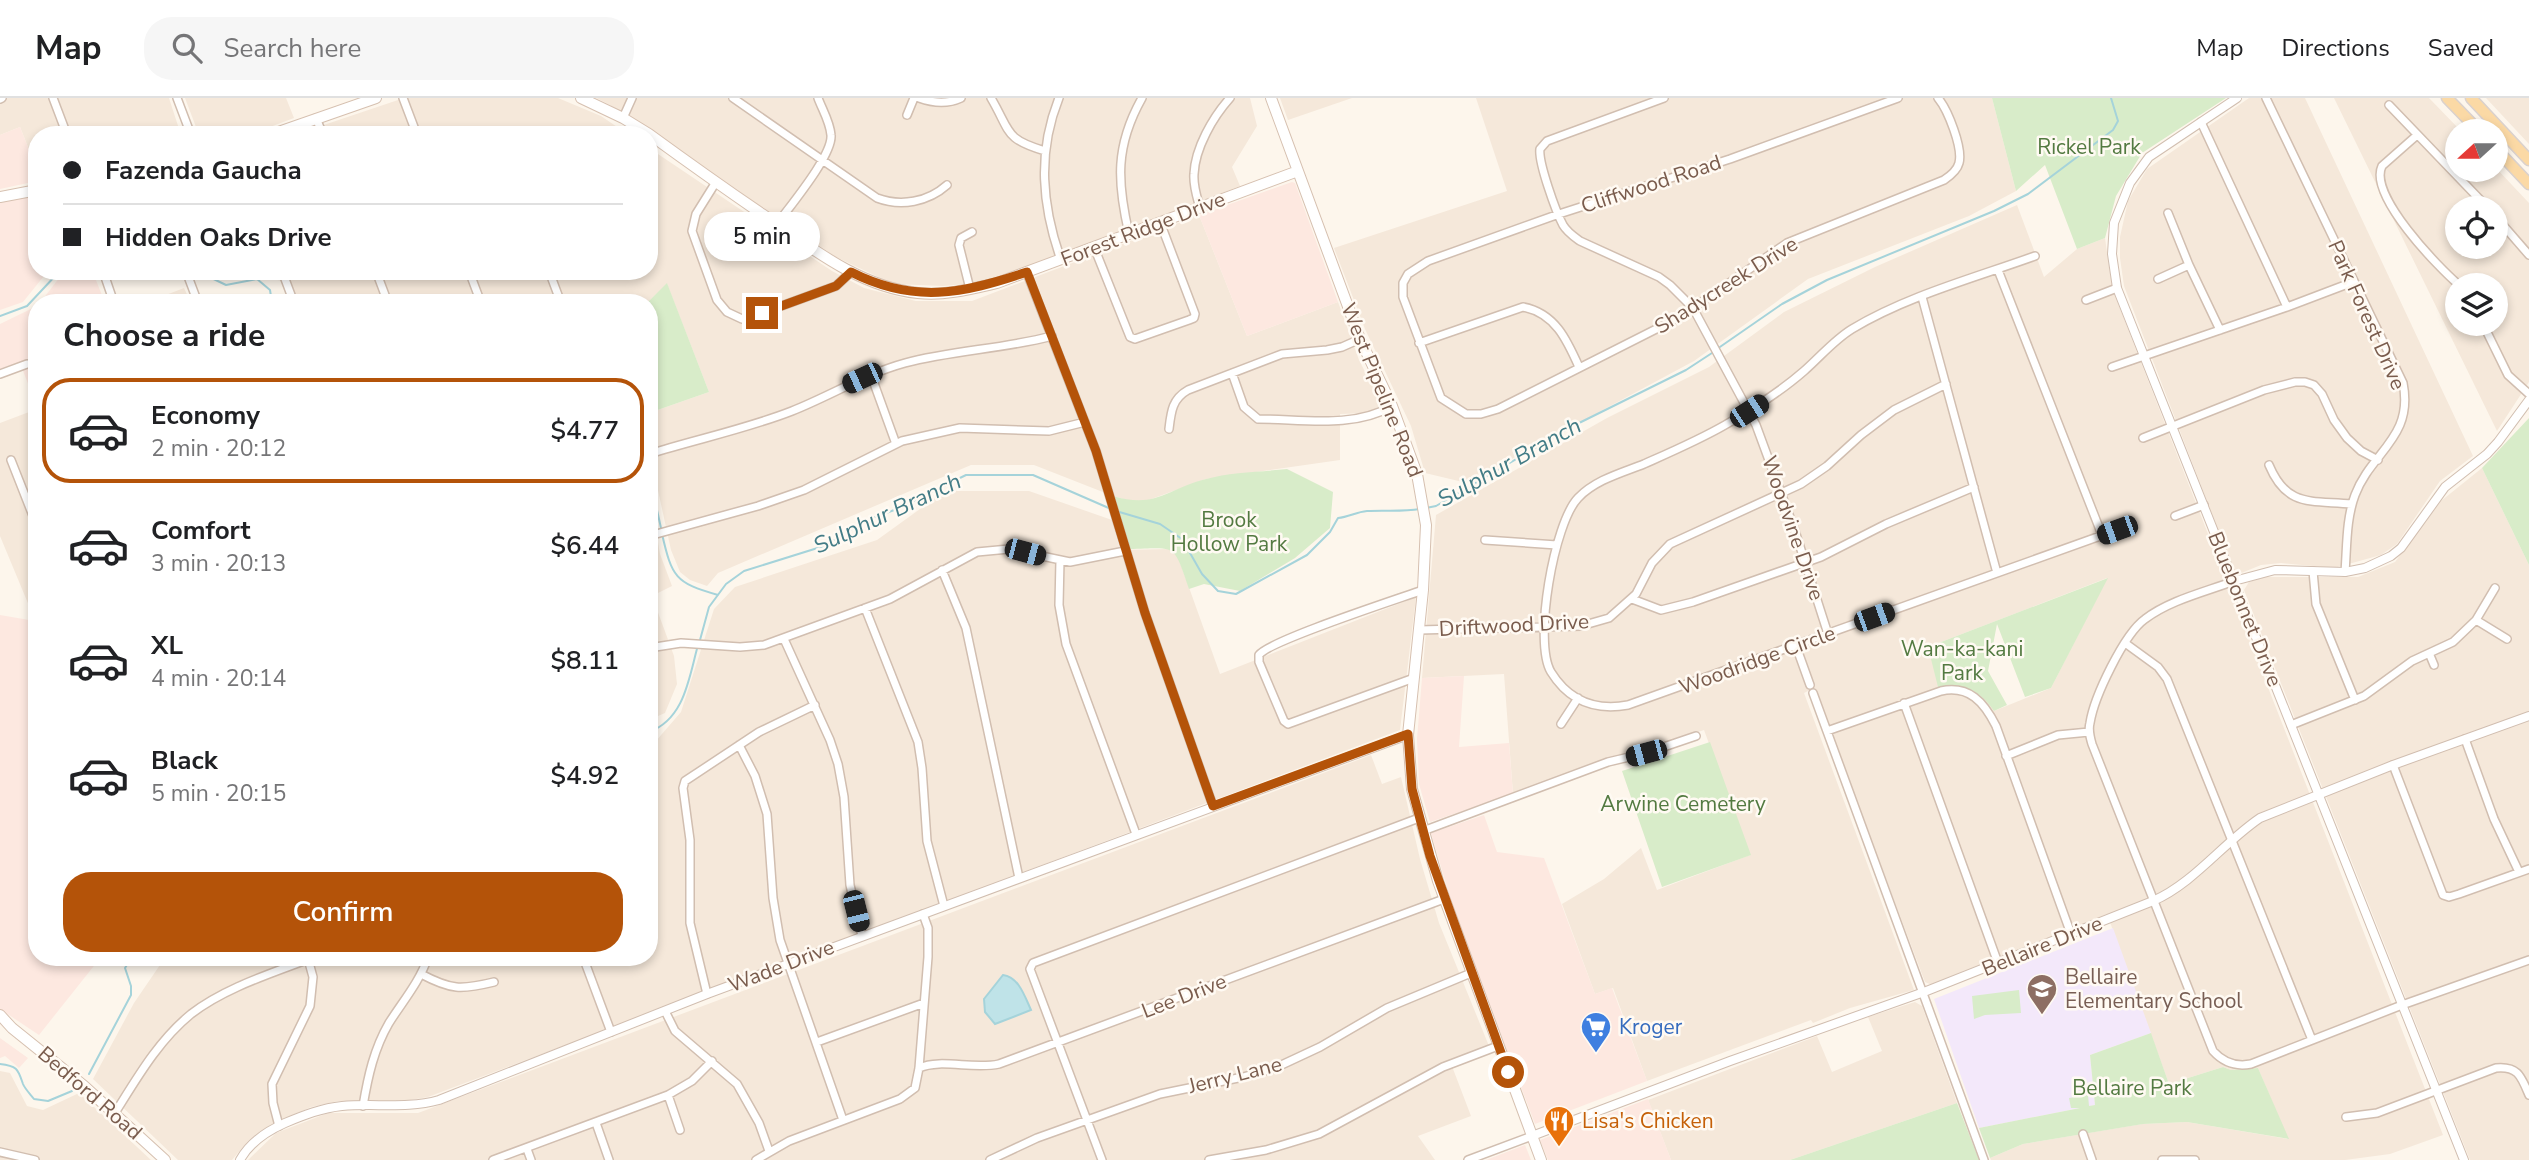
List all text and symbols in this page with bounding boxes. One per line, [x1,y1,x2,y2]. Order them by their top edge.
search box [144,17,634,80]
text: Map [35,26,102,71]
icon: search [168,29,206,67]
text: Search here [224,31,361,66]
text: Map [2196,32,2243,64]
text: Directions [2281,32,2390,64]
text: Saved [2428,32,2494,64]
north arrow [2445,119,2508,182]
map controls [2445,119,2508,336]
park label: Rickel Park [2037,133,2141,161]
street label: Cliffwood Road [1577,148,1725,220]
text: Fazenda Gaucha [105,153,302,188]
street label: Forest Ridge Drive [1057,185,1229,273]
button: locate [2445,196,2508,259]
callout: 5 min [704,212,820,260]
text: Hidden Oaks Drive [105,220,332,255]
text: 5 min [733,221,791,252]
street label: Shadycreek Drive [1649,230,1803,340]
street label: Park Forest Drive [2321,236,2413,394]
button: layers [2445,273,2508,336]
route end [746,297,778,329]
street label: West Pipeline Road [1334,299,1430,481]
text: Choose a ride [63,314,265,357]
car [839,360,886,396]
car [1726,391,1773,431]
text: Economy [151,398,260,433]
icon: car [67,399,130,462]
water label: Sulphur Branch [1432,410,1587,515]
text: $4.77 [550,413,619,448]
text: 2 min · 20:12 [151,433,286,464]
street label: Woodvine Drive [1755,452,1831,604]
water label: Sulphur Branch [808,466,966,561]
park label: Brook Hollow Park [1171,506,1288,558]
text: Comfort [151,513,251,548]
car [2094,513,2141,547]
icon: car [67,514,130,577]
street label: Bluebonnet Drive [2201,527,2289,691]
text: $6.44 [550,528,619,563]
car [1002,536,1049,568]
text: 3 min · 20:13 [151,548,286,579]
car [1851,600,1898,634]
street label: Driftwood Drive [1438,607,1590,643]
street label: Woodridge Circle [1675,619,1839,701]
text: XL [151,628,183,663]
icon: car [67,629,130,692]
park label: Wan-ka-kani Park [1901,635,2023,687]
text: $8.11 [550,643,619,678]
text: 4 min · 20:14 [151,663,286,694]
car [1623,737,1670,769]
text: Black [151,743,218,778]
icon: car [67,744,130,807]
text: $4.92 [550,758,619,793]
text: 5 min · 20:15 [151,778,286,809]
park label: Arwine Cemetery [1600,790,1766,818]
button: Confirm [63,872,623,952]
car [841,888,872,934]
street label: Bellaire Drive [1978,909,2106,983]
street label: Wade Drive [724,933,838,999]
place label: Bellaire Elementary School [2065,963,2243,1015]
street label: Lee Drive [1138,967,1230,1025]
school or university icon: Bellaire Elementary School [2025,972,2059,1016]
supermarket icon: Kroger [1579,1010,1613,1054]
place label: Kroger [1619,1013,1683,1041]
street label: Bedford Road [32,1040,148,1146]
street label: Jerry Lane [1184,1050,1285,1100]
route start [1492,1056,1524,1088]
park label: Bellaire Park [2072,1074,2192,1102]
restaurant icon: Lisa's Chicken [1542,1104,1576,1148]
place label: Lisa's Chicken [1582,1107,1714,1135]

